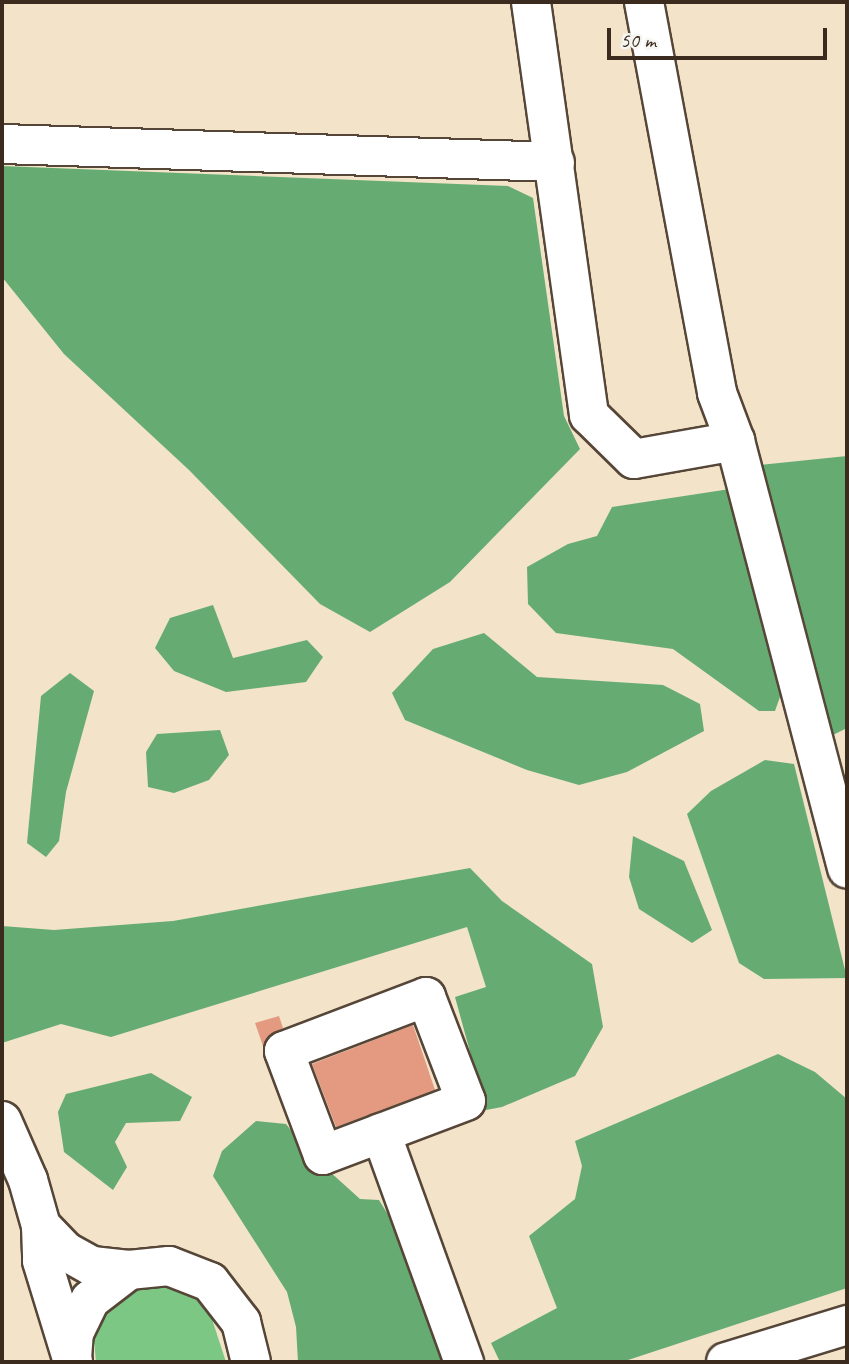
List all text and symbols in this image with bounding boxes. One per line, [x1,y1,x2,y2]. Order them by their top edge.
scale bar [611,14,832,58]
text: 50 m [620,27,656,53]

